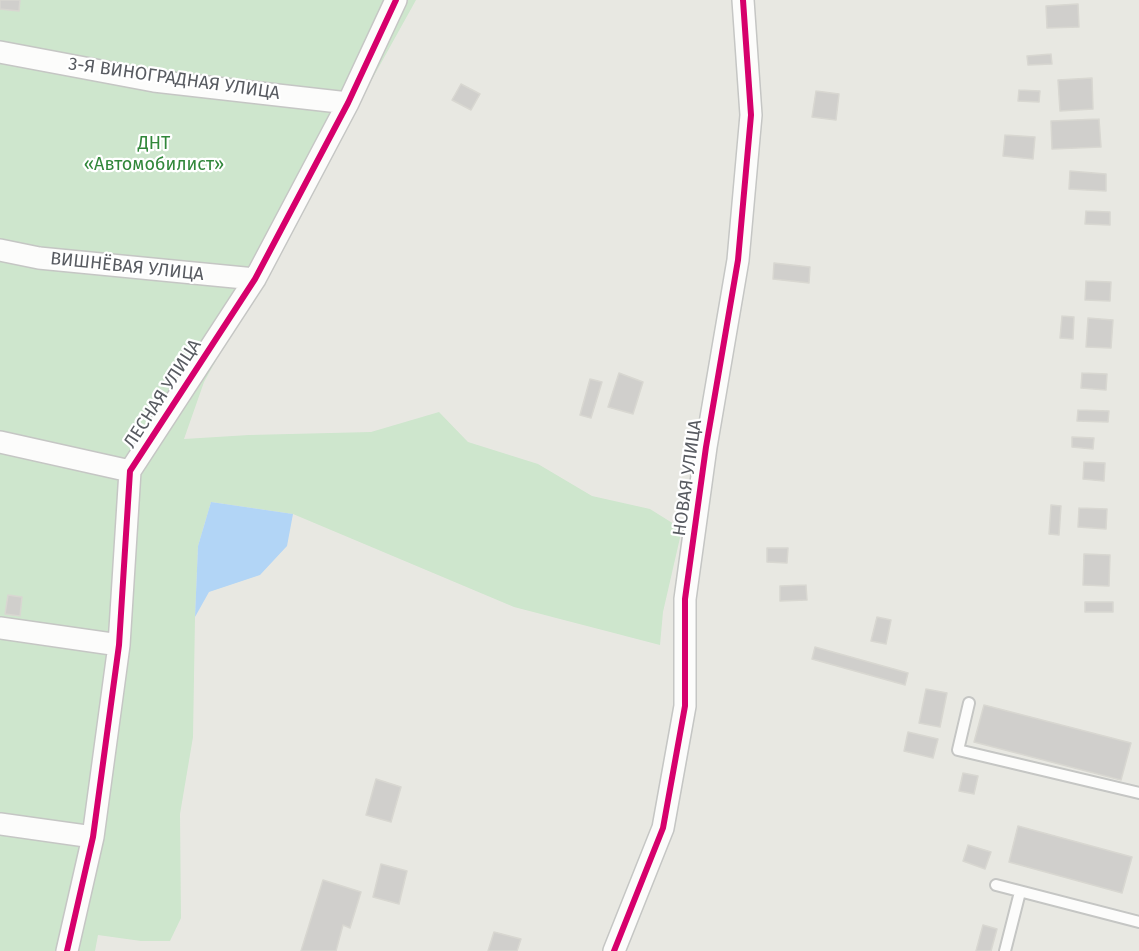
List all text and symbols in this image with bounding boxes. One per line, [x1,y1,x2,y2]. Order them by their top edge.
street label: 3-Я ВИНОГРАДНАЯ УЛИЦА [67,53,281,105]
park label: ДНТ «Автомобилист» [84,133,224,176]
street label: ВИШНЁВАЯ УЛИЦА [49,248,205,286]
street label: ЛЕСНАЯ УЛИЦА [120,336,206,452]
street label: НОВАЯ УЛИЦА [669,418,707,538]

